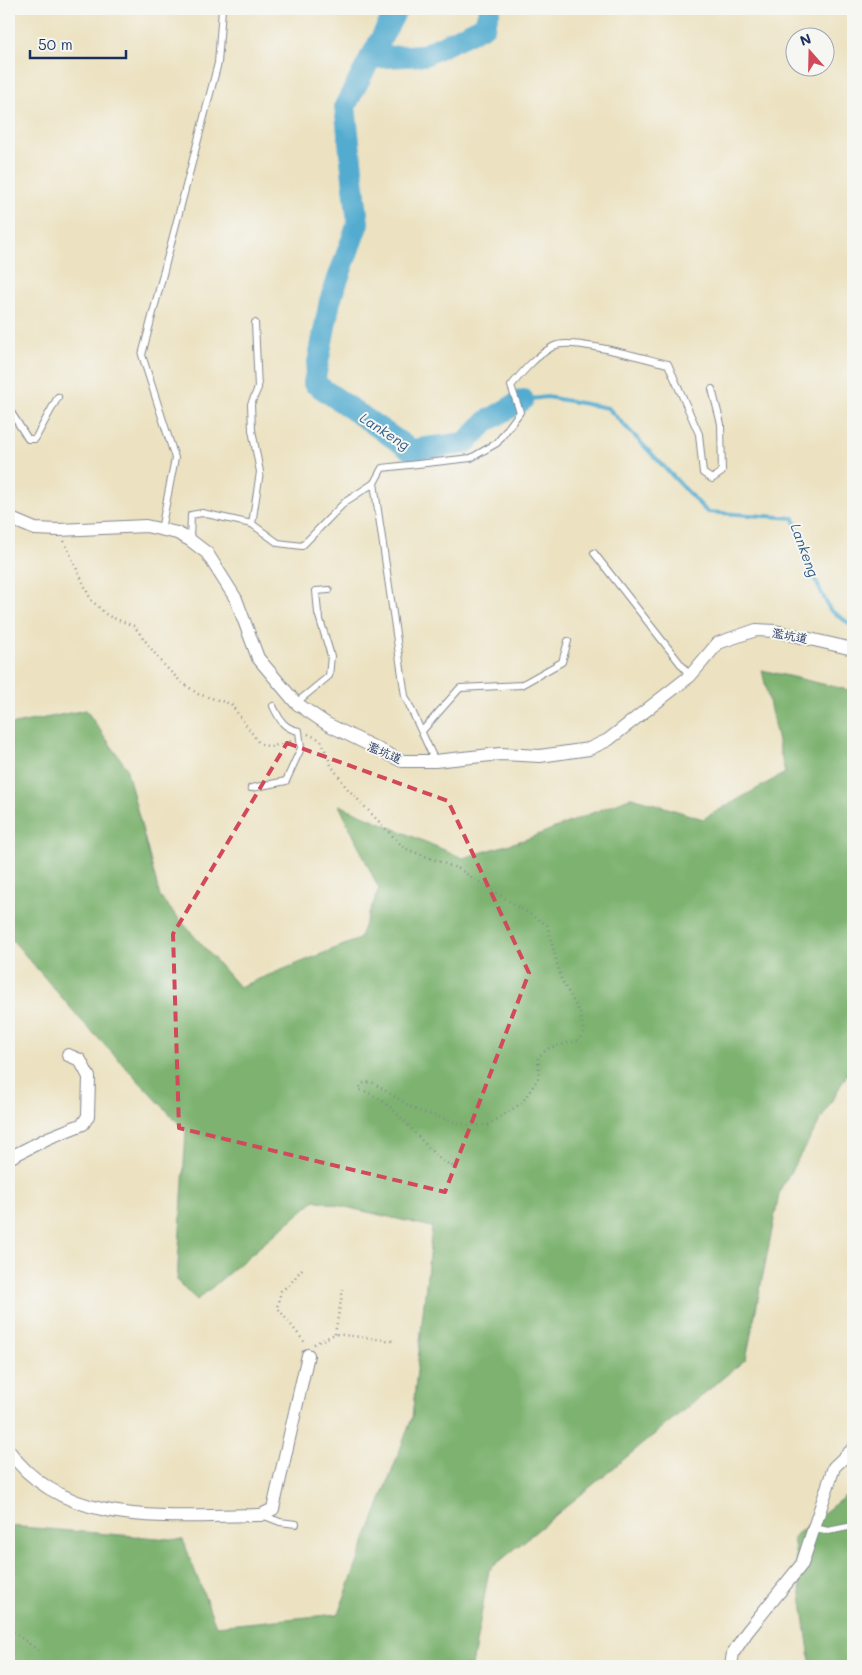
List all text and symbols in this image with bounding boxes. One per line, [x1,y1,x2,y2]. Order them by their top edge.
scale bar [30,28,126,60]
north arrow [784,28,834,78]
text: N [797,29,814,50]
text: 50 m [38,34,73,54]
water label: Lankeng [356,408,414,454]
water label: Lankeng [787,521,823,579]
street label: 濫坑道 [771,624,809,646]
street label: 濫坑道 [365,738,405,766]

